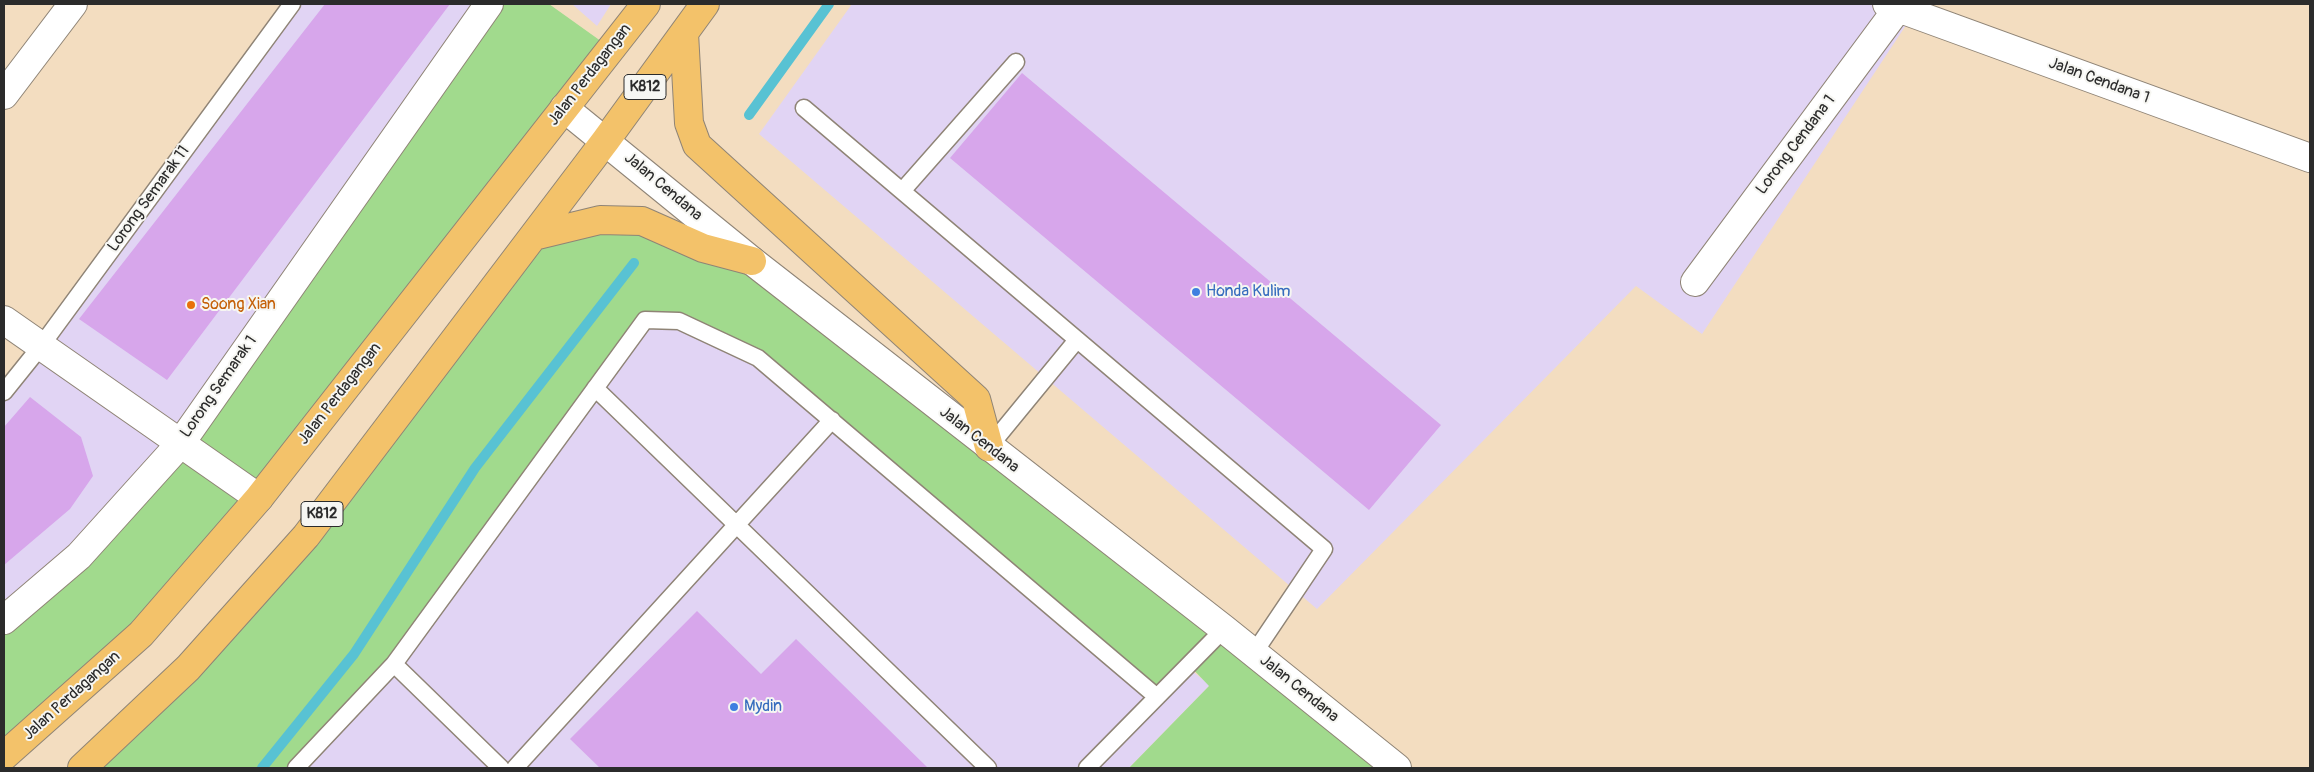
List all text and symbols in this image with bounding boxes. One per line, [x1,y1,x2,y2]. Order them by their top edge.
street label: Jalan Perdagangan [544,20,636,130]
street label: Jalan Cendana 1 [2046,54,2152,108]
road number: K812 [624,74,666,100]
street label: Lorong Cendana 1 [1752,91,1840,199]
street label: Lorong Semarak 11 [104,142,194,256]
street label: Jalan Cendana [620,149,706,225]
place label: Honda Kulim [1206,282,1291,302]
marker: Honda Kulim [1190,286,1202,298]
place label: Soong Xian [201,295,276,315]
marker: Soong Xian [185,299,197,311]
street label: Lorong Semarak 1 [177,332,261,442]
street label: Jalan Perdagangan [294,339,386,449]
street label: Jalan Cendana [935,403,1023,477]
road number: K812 [301,502,343,526]
street label: Jalan Perdagangan [20,647,124,745]
street label: Jalan Cendana [1256,651,1342,727]
place label: Mydin [744,697,782,717]
marker: Mydin [728,701,740,713]

